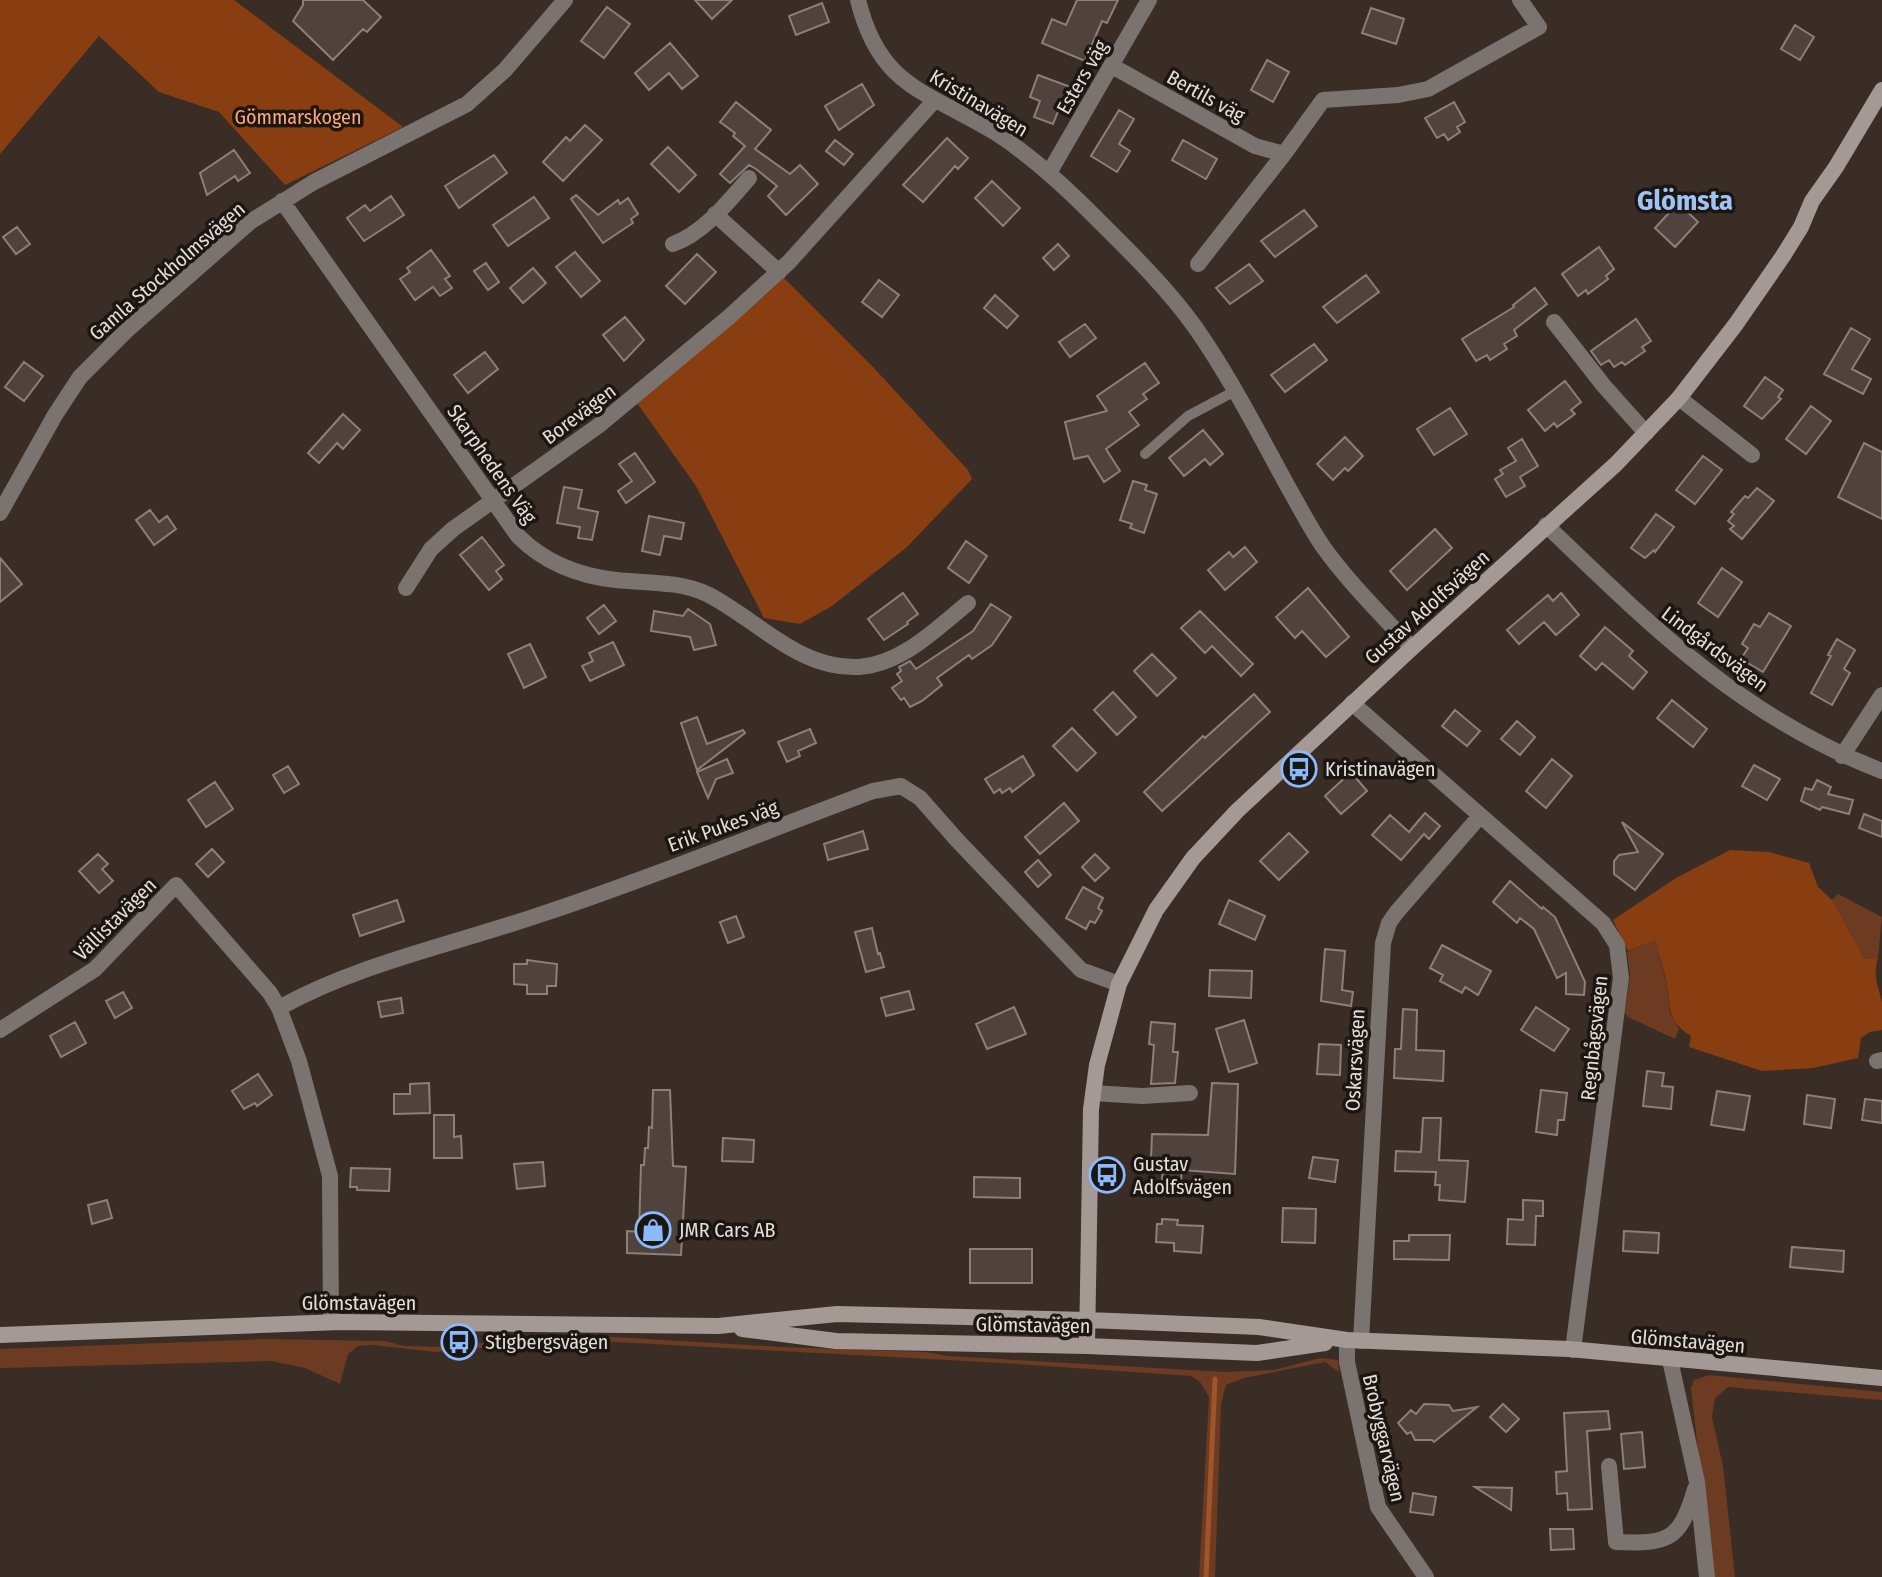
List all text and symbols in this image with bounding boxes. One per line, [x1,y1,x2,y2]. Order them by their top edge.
street label: Esters väg [1051,35,1113,118]
street label: Kristinavägen [925,64,1033,142]
street label: Bertils väg [1163,65,1250,128]
park label: Gömmarskogen [235,105,361,129]
district label: Glömsta [1637,184,1733,217]
street label: Gamla Stockholmsvägen [84,197,250,345]
street label: Borevägen [538,379,620,449]
street label: Skarphedens Väg [442,400,542,529]
street label: Gustav Adolfsvägen [1360,545,1494,669]
street label: Lindgårdsvägen [1657,601,1773,697]
bus stop icon: Kristinavägen [1280,750,1318,788]
place label: Kristinavägen [1325,757,1435,781]
street label: Erik Pukes väg [665,795,782,857]
street label: Vällistavägen [69,873,161,965]
street label: Regnbågsvägen [1575,974,1613,1102]
street label: Oskarsvägen [1340,1008,1370,1112]
place label: Gustav Adolfsvägen [1133,1152,1232,1199]
bus stop icon: Gustav Adolfsvägen [1088,1156,1126,1194]
shop icon: JMR Cars AB [634,1211,672,1249]
place label: JMR Cars AB [679,1218,775,1242]
street label: Glömstavägen [302,1291,416,1315]
street label: Glömstavägen [975,1312,1091,1338]
bus stop icon: Stigbergsvägen [440,1323,478,1361]
street label: Glömstavägen [1630,1324,1746,1358]
place label: Stigbergsvägen [485,1330,608,1354]
street label: Brobyggarvägen [1358,1372,1410,1504]

